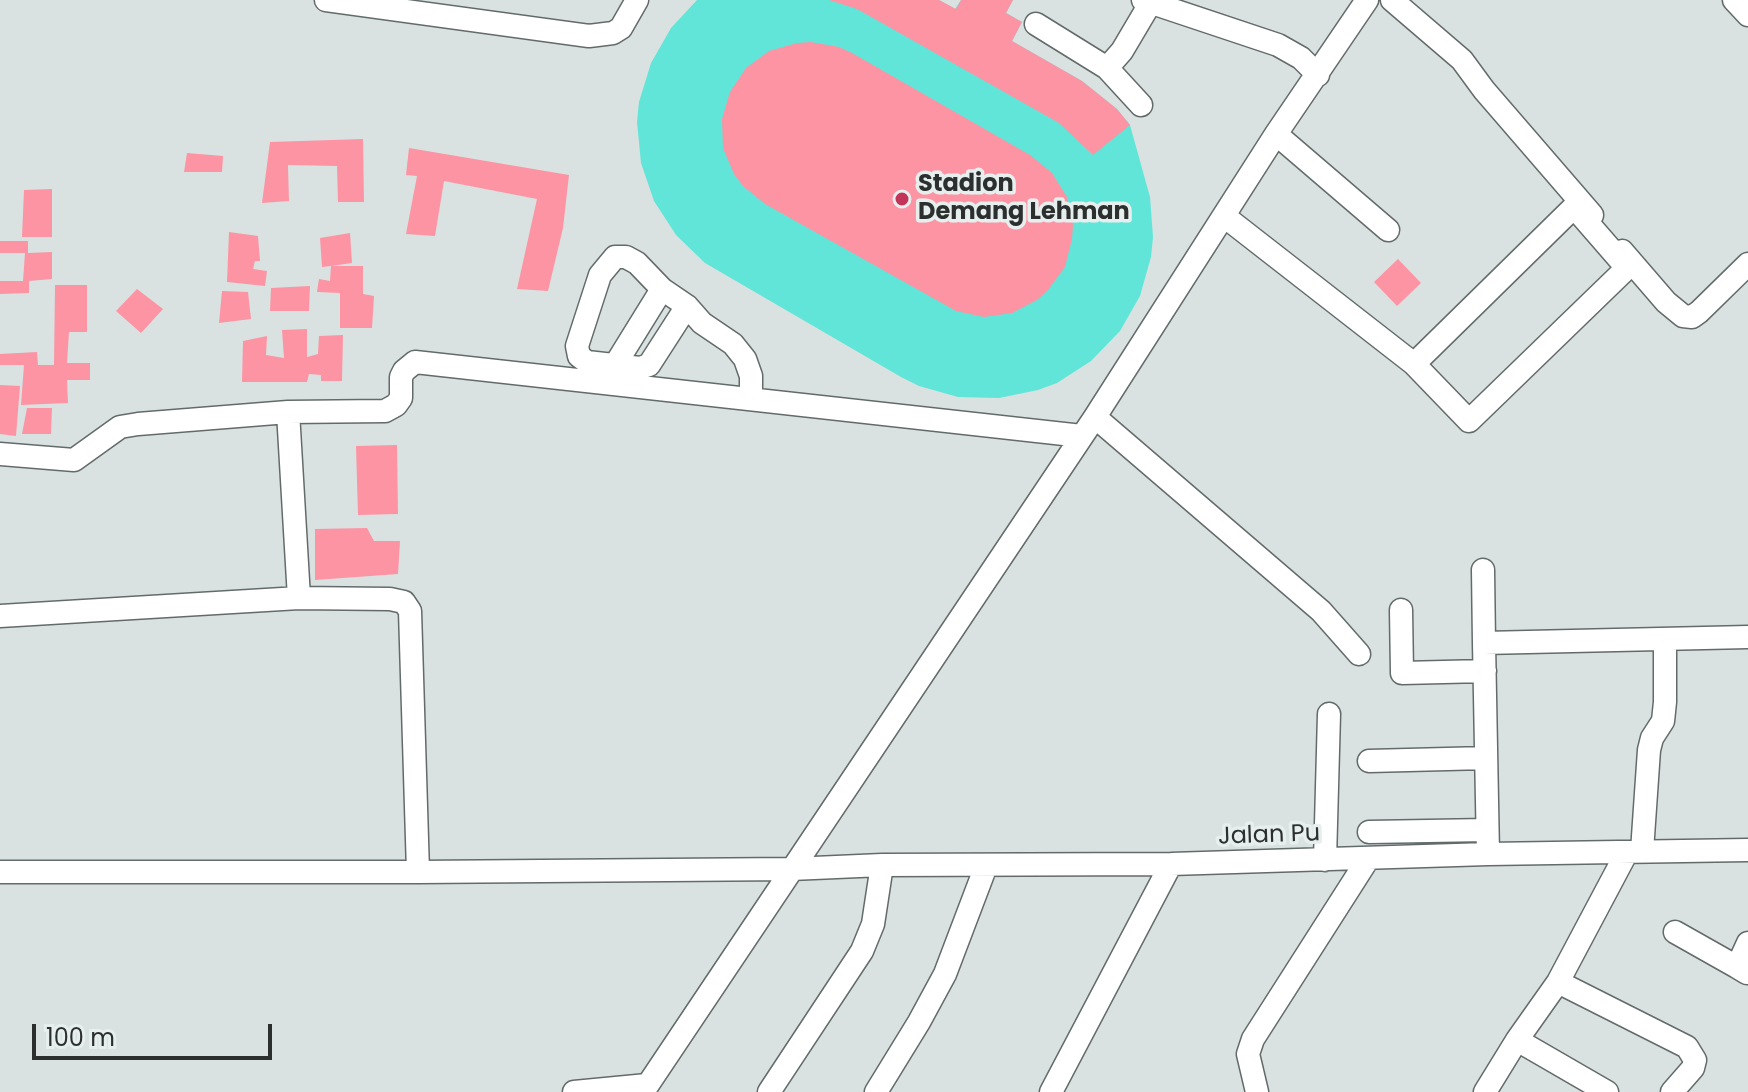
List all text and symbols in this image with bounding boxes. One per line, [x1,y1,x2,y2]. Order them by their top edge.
place label: Stadion Demang Lehman [918,171,1130,227]
marker: Stadion Demang Lehman [893,190,911,208]
street label: Jalan Pu [1217,820,1321,852]
scale bar [36,1008,276,1058]
text: 100 m [46,1021,115,1054]

